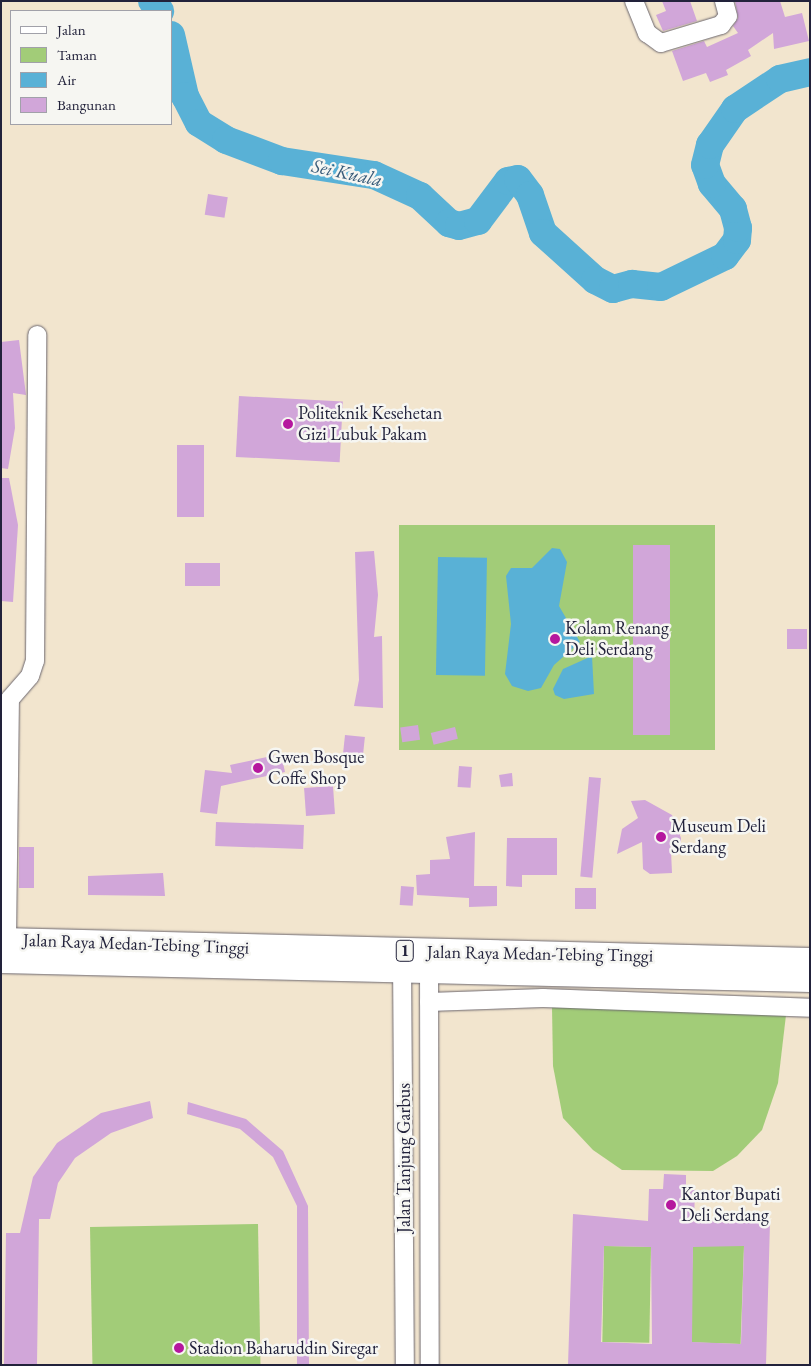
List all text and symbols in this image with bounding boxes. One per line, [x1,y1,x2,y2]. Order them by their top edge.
legend [10,10,172,125]
text: Jalan [57,20,86,39]
text: Taman [57,45,97,64]
text: Air [57,70,76,89]
text: Bangunan [57,95,116,114]
water label: Sei Kuala [310,154,384,192]
place label: Politeknik Kesehetan Gizi Lubuk Pakam [298,403,442,446]
marker: Politeknik Kesehetan Gizi Lubuk Pakam [282,418,294,430]
place label: Kolam Renang Deli Serdang [565,618,669,660]
marker: Kolam Renang Deli Serdang [549,633,561,645]
place label: Gwen Bosque Coffe Shop [268,747,364,790]
marker: Gwen Bosque Coffe Shop [252,762,264,774]
place label: Museum Deli Serdang [671,816,766,859]
marker: Museum Deli Serdang [655,831,667,843]
street label: Jalan Raya Medan-Tebing Tinggi [23,929,249,959]
road number: 1 [395,938,415,964]
street label: Jalan Raya Medan-Tebing Tinggi [427,941,653,967]
street label: Jalan Tanjung Garbus [393,1083,415,1233]
place label: Kantor Bupati Deli Serdang [681,1184,780,1226]
marker: Kantor Bupati Deli Serdang [665,1199,677,1211]
place label: Stadion Baharuddin Siregar [189,1337,378,1359]
marker: Stadion Baharuddin Siregar [173,1342,185,1354]

